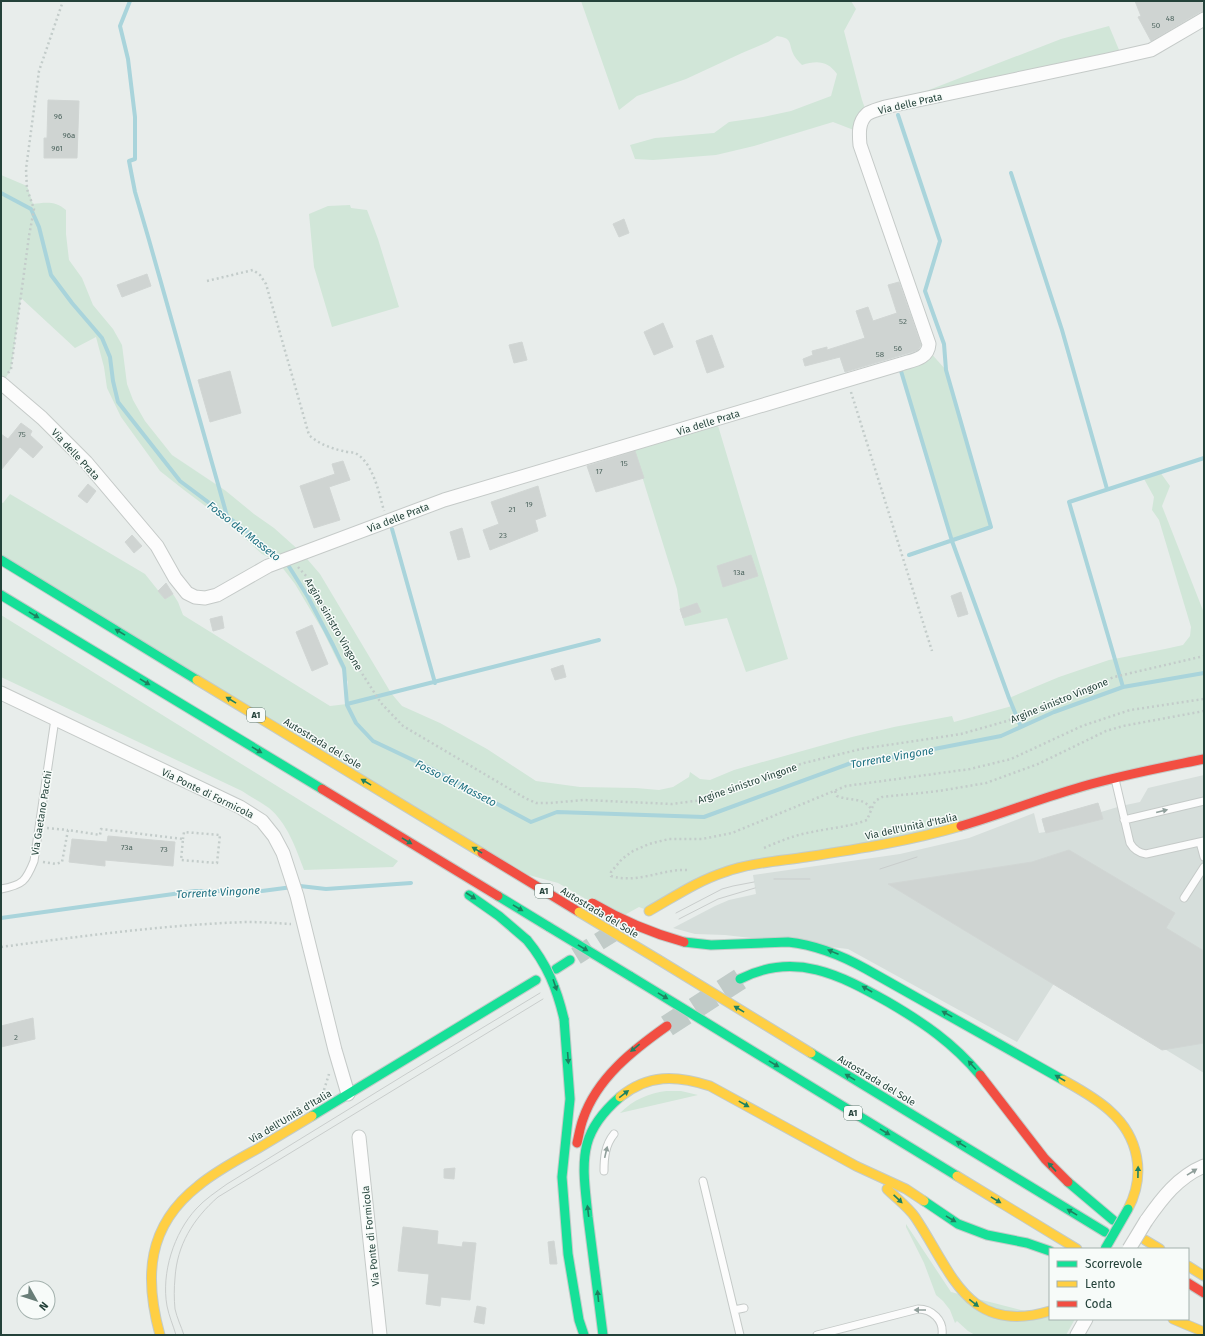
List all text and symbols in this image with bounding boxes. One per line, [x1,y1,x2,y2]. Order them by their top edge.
house number: 48 [1166,14,1175,23]
house number: 50 [1152,21,1161,30]
street label: Via delle Prata [877,91,943,117]
house number: 96 [54,112,62,121]
house number: 96a [63,131,75,140]
house number: 961 [51,144,63,153]
house number: 52 [899,317,907,326]
house number: 56 [894,344,902,353]
house number: 58 [876,350,885,359]
street label: Via delle Prata [675,408,741,438]
street label: Via delle Prata [49,427,102,483]
house number: 75 [18,430,26,439]
house number: 15 [620,459,628,468]
house number: 17 [595,467,603,476]
water label: Fosso del Masseto [205,499,283,564]
house number: 19 [525,500,533,509]
street label: Via delle Prata [366,501,431,535]
house number: 21 [508,505,516,514]
house number: 23 [499,531,507,540]
house number: 13a [733,568,745,577]
street label: Argine sinistro Vingone [302,576,364,673]
one-way arrow [29,611,39,619]
one-way arrow [114,629,126,636]
street label: Argine sinistro Vingone [1009,676,1110,726]
one-way arrow [139,679,151,686]
one-way arrow [226,696,236,704]
road number: A1 [247,708,265,722]
street label: Autostrada del Sole [281,716,364,772]
water label: Torrente Vingone [850,744,935,771]
one-way arrow [251,746,263,753]
water label: Fosso del Masseto [413,757,498,809]
street label: Argine sinistro Vingone [696,761,799,807]
street label: Via Ponte di Formicola [160,766,256,821]
street label: Via Gaetano Pacchi [29,770,55,856]
one-way arrow [361,778,371,786]
one-way arrow [1156,808,1168,814]
street label: Via dell'Unità d'Italia [864,811,958,843]
one-way arrow [402,837,412,845]
house number: 73a [121,843,133,852]
house number: 73 [160,845,168,854]
one-way arrow [472,846,482,854]
water label: Torrente Vingone [176,884,261,901]
road number: A1 [535,884,553,898]
street label: Autostrada del Sole [558,885,641,941]
one-way arrow [466,892,476,900]
one-way arrow [512,905,524,912]
one-way arrow [577,944,589,951]
one-way arrow [826,949,838,955]
one-way arrow [552,980,558,992]
one-way arrow [861,986,873,993]
one-way arrow [657,993,669,1000]
one-way arrow [734,1005,744,1013]
one-way arrow [941,1010,953,1017]
house number: 2 [14,1033,18,1042]
one-way arrow [630,1044,641,1053]
one-way arrow [564,1052,571,1064]
street label: Autostrada del Sole [835,1053,918,1109]
one-way arrow [967,1060,976,1070]
one-way arrow [768,1061,780,1068]
one-way arrow [844,1073,856,1080]
one-way arrow [1054,1075,1066,1082]
street label: Via dell'Unità d'Italia [247,1088,334,1146]
one-way arrow [618,1089,629,1098]
one-way arrow [738,1101,750,1107]
road number: A1 [844,1106,862,1120]
one-way arrow [880,1128,890,1136]
one-way arrow [955,1141,967,1148]
one-way arrow [604,1146,610,1158]
one-way arrow [1048,1162,1057,1172]
one-way arrow [1135,1165,1141,1178]
one-way arrow [1186,1169,1198,1176]
street label: Via Ponte di Formicola [360,1185,382,1287]
one-way arrow [892,1194,903,1203]
one-way arrow [990,1196,1002,1203]
one-way arrow [585,1205,591,1217]
one-way arrow [1067,1208,1077,1216]
one-way arrow [945,1216,957,1223]
legend [1049,1248,1189,1320]
text: Scorrevole [1085,1257,1142,1271]
text: Lento [1085,1277,1115,1291]
north arrow [16,1280,56,1320]
one-way arrow [595,1290,601,1302]
text: Coda [1085,1297,1112,1311]
one-way arrow [968,1298,979,1307]
text: N [36,1299,51,1313]
one-way arrow [913,1307,926,1313]

